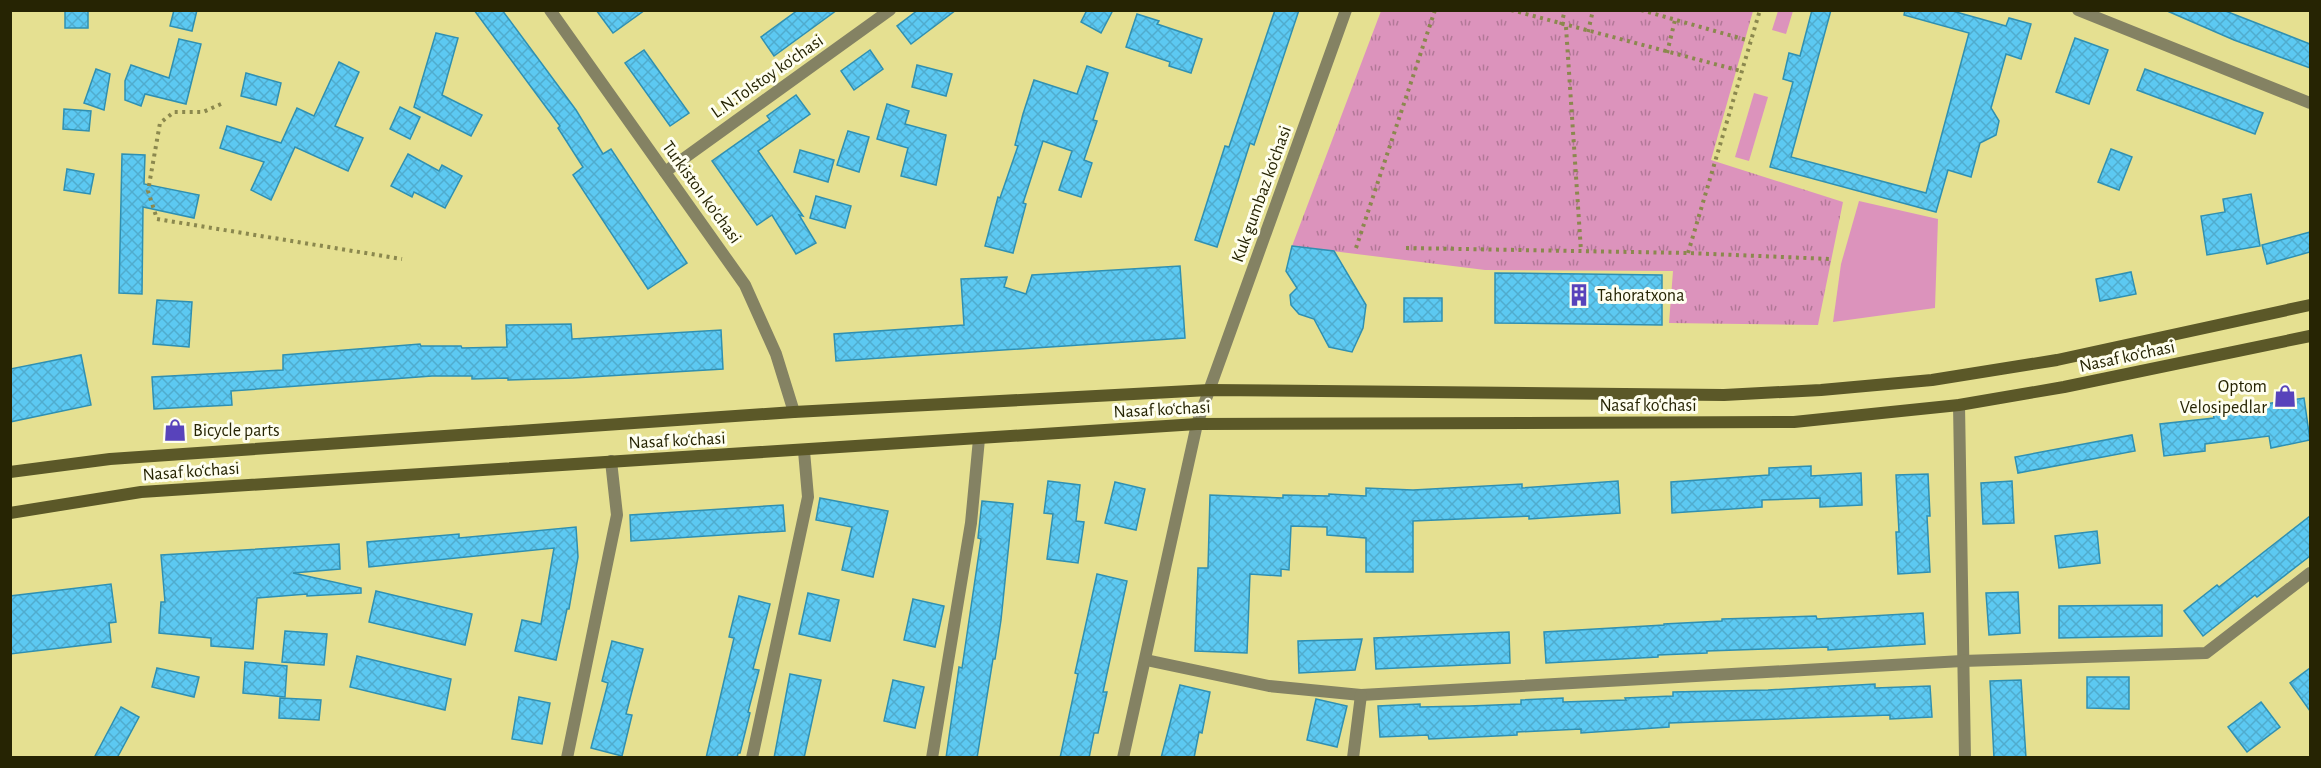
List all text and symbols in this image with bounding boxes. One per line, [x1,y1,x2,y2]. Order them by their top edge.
street label: L.N.Tolstoy ko'chasi [708,32,827,122]
street label: Kuk gumbaz ko'chasi [1229,124,1295,265]
street label: Turkiston ko'chasi [658,138,744,247]
building icon: Tahoratxona [1566,282,1592,308]
place label: Tahoratxona [1597,287,1684,305]
street label: Nasaf ko‘chasi [2078,338,2177,376]
place label: Optom Velosipedlar [2180,378,2267,417]
shop icon: Optom Velosipedlar [2272,383,2298,409]
street label: Nasaf ko‘chasi [1599,397,1697,415]
street label: Nasaf ko‘chasi [1113,398,1211,422]
shop icon: Bicycle parts [162,417,188,443]
place label: Bicycle parts [193,422,280,440]
street label: Nasaf ko‘chasi [628,429,726,453]
street label: Nasaf ko‘chasi [142,460,240,484]

